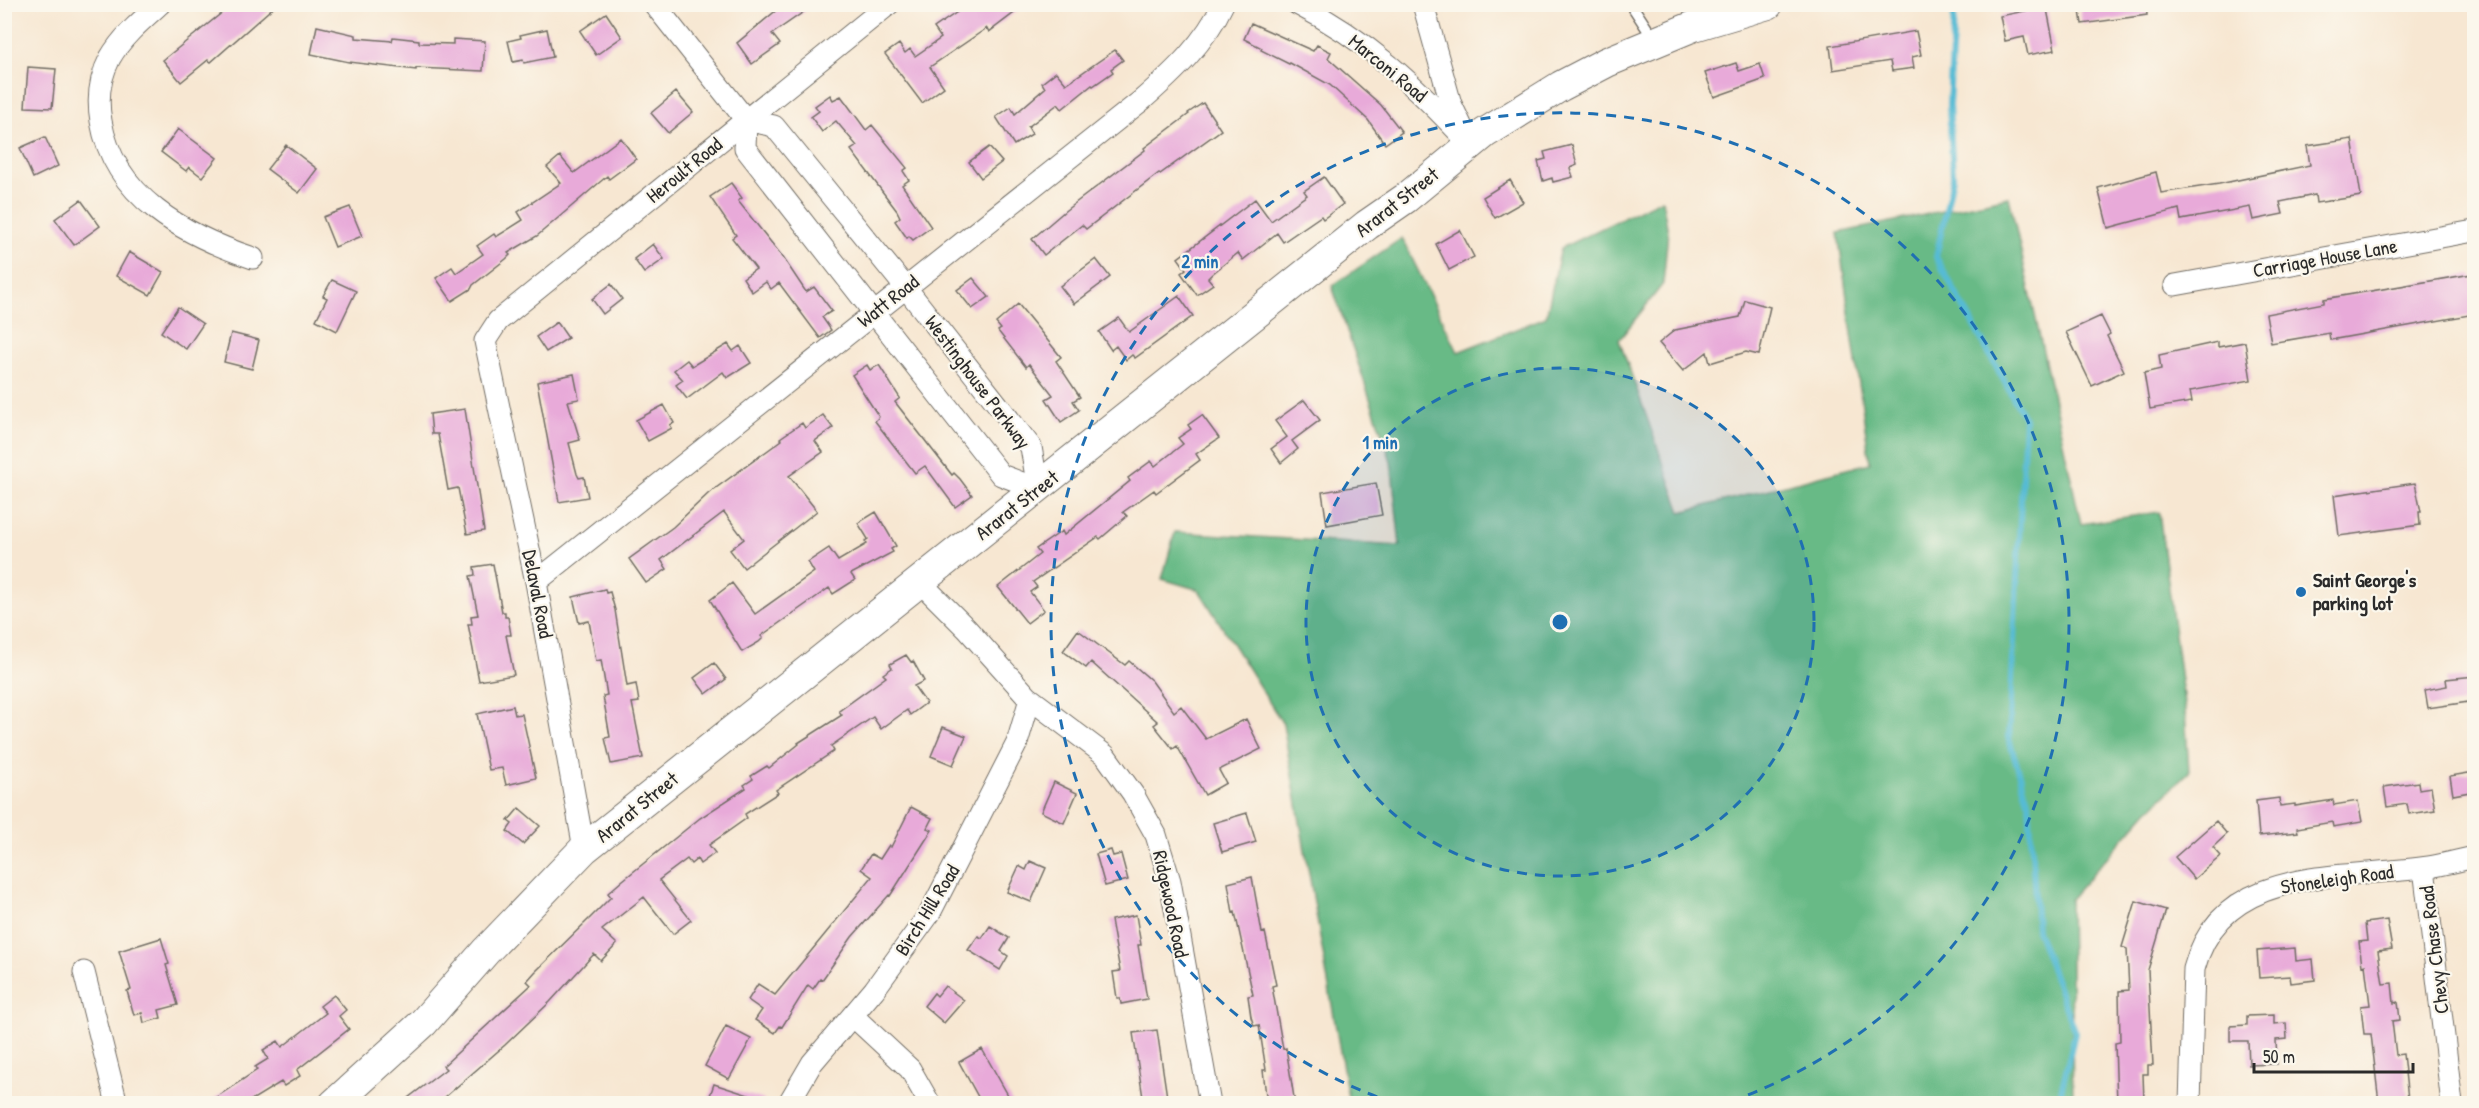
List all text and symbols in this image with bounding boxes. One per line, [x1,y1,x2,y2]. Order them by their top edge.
street label: Marconi Road [1343,27,1434,108]
street label: Heroult Road [640,130,728,209]
street label: Ararat Street [1349,160,1445,243]
street label: Carriage House Lane [2251,232,2399,283]
text: 2 min [1182,249,1218,274]
street label: Watt Road [851,268,924,333]
street label: Westinghouse Parkway [919,309,1038,454]
text: 1 min [1362,430,1398,455]
street label: Ararat Street [969,463,1065,546]
street label: Delaval Road [517,548,560,640]
place label: Saint George's parking lot [2313,566,2416,617]
marker: Saint George's parking lot [2294,585,2308,599]
centre of rings [1550,612,1570,632]
street label: Ararat Street [590,764,684,848]
street label: Ridgewood Road [1147,848,1196,960]
street label: Stoneleigh Road [2279,857,2395,900]
street label: Birch Hill Road [888,859,965,961]
street label: Chevy Chase Road [2412,884,2455,1016]
scale bar [2254,1036,2413,1074]
text: 50 m [2263,1044,2295,1069]

